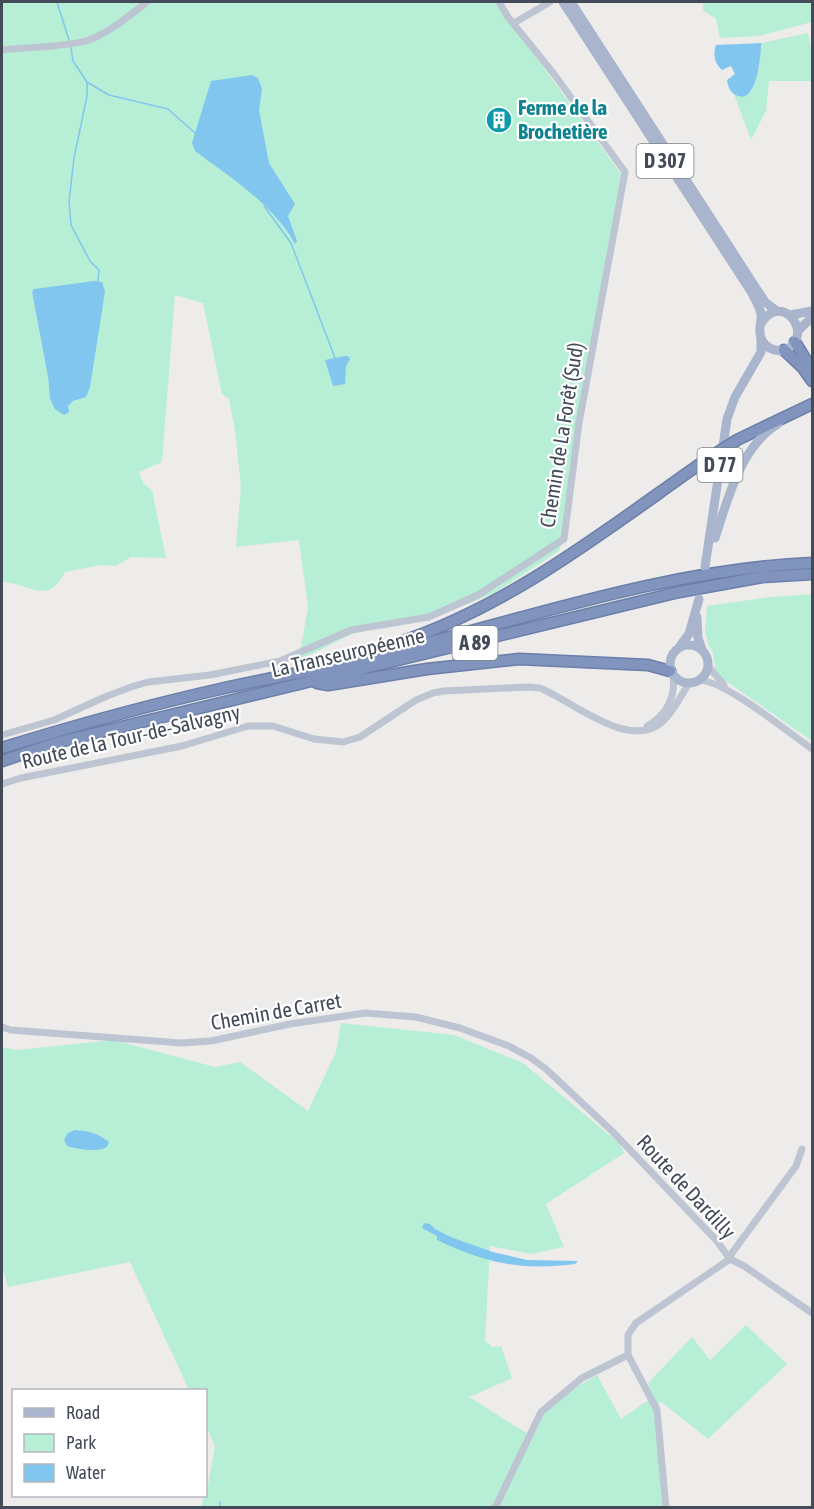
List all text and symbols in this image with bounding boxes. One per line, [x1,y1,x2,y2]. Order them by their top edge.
place label: Ferme de la Brochetière [518,95,608,143]
building icon: Ferme de la Brochetière [484,105,514,135]
road number: D 307 [636,144,694,178]
street label: Chemin de La Forêt (Sud) [535,341,587,529]
road number: D 77 [698,448,742,482]
street label: La Transeuropéenne [269,623,427,681]
road number: A 89 [452,626,498,660]
street label: Route de la Tour-de-Salvagny [19,699,243,773]
street label: Chemin de Carret [209,988,343,1034]
street label: Route de Dardilly [633,1129,741,1243]
legend [12,1389,207,1497]
text: Road [66,1402,100,1423]
text: Park [66,1432,96,1453]
text: Water [66,1462,106,1483]

